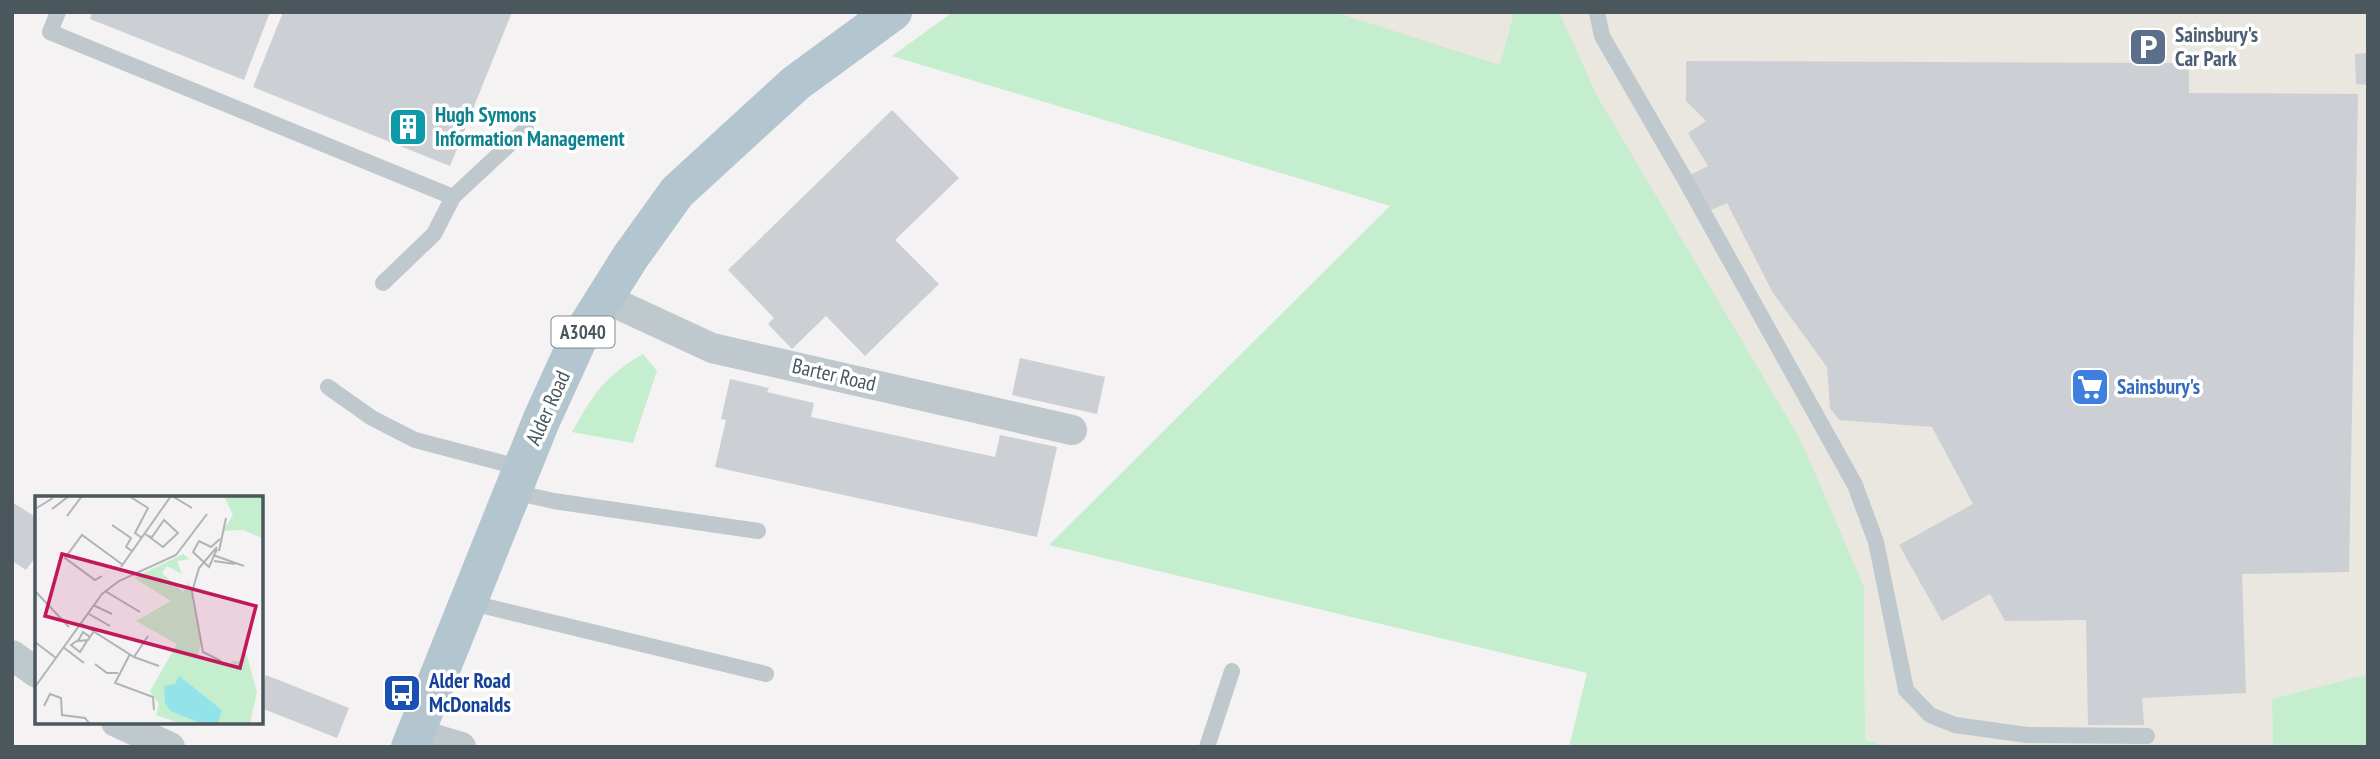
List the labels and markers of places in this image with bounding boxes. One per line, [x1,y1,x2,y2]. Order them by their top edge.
place label: Sainsbury's Car Park [2175,21,2258,72]
parking icon: Sainsbury's Car Park [2127,26,2169,68]
place label: Hugh Symons Information Management [435,101,625,152]
building icon: Hugh Symons Information Management [387,106,429,148]
supermarket icon: Sainsbury's [2069,366,2111,408]
place label: Sainsbury's [2117,373,2200,400]
place label: Alder Road McDonalds [428,667,511,718]
bus stop icon: Alder Road McDonalds [381,672,423,714]

